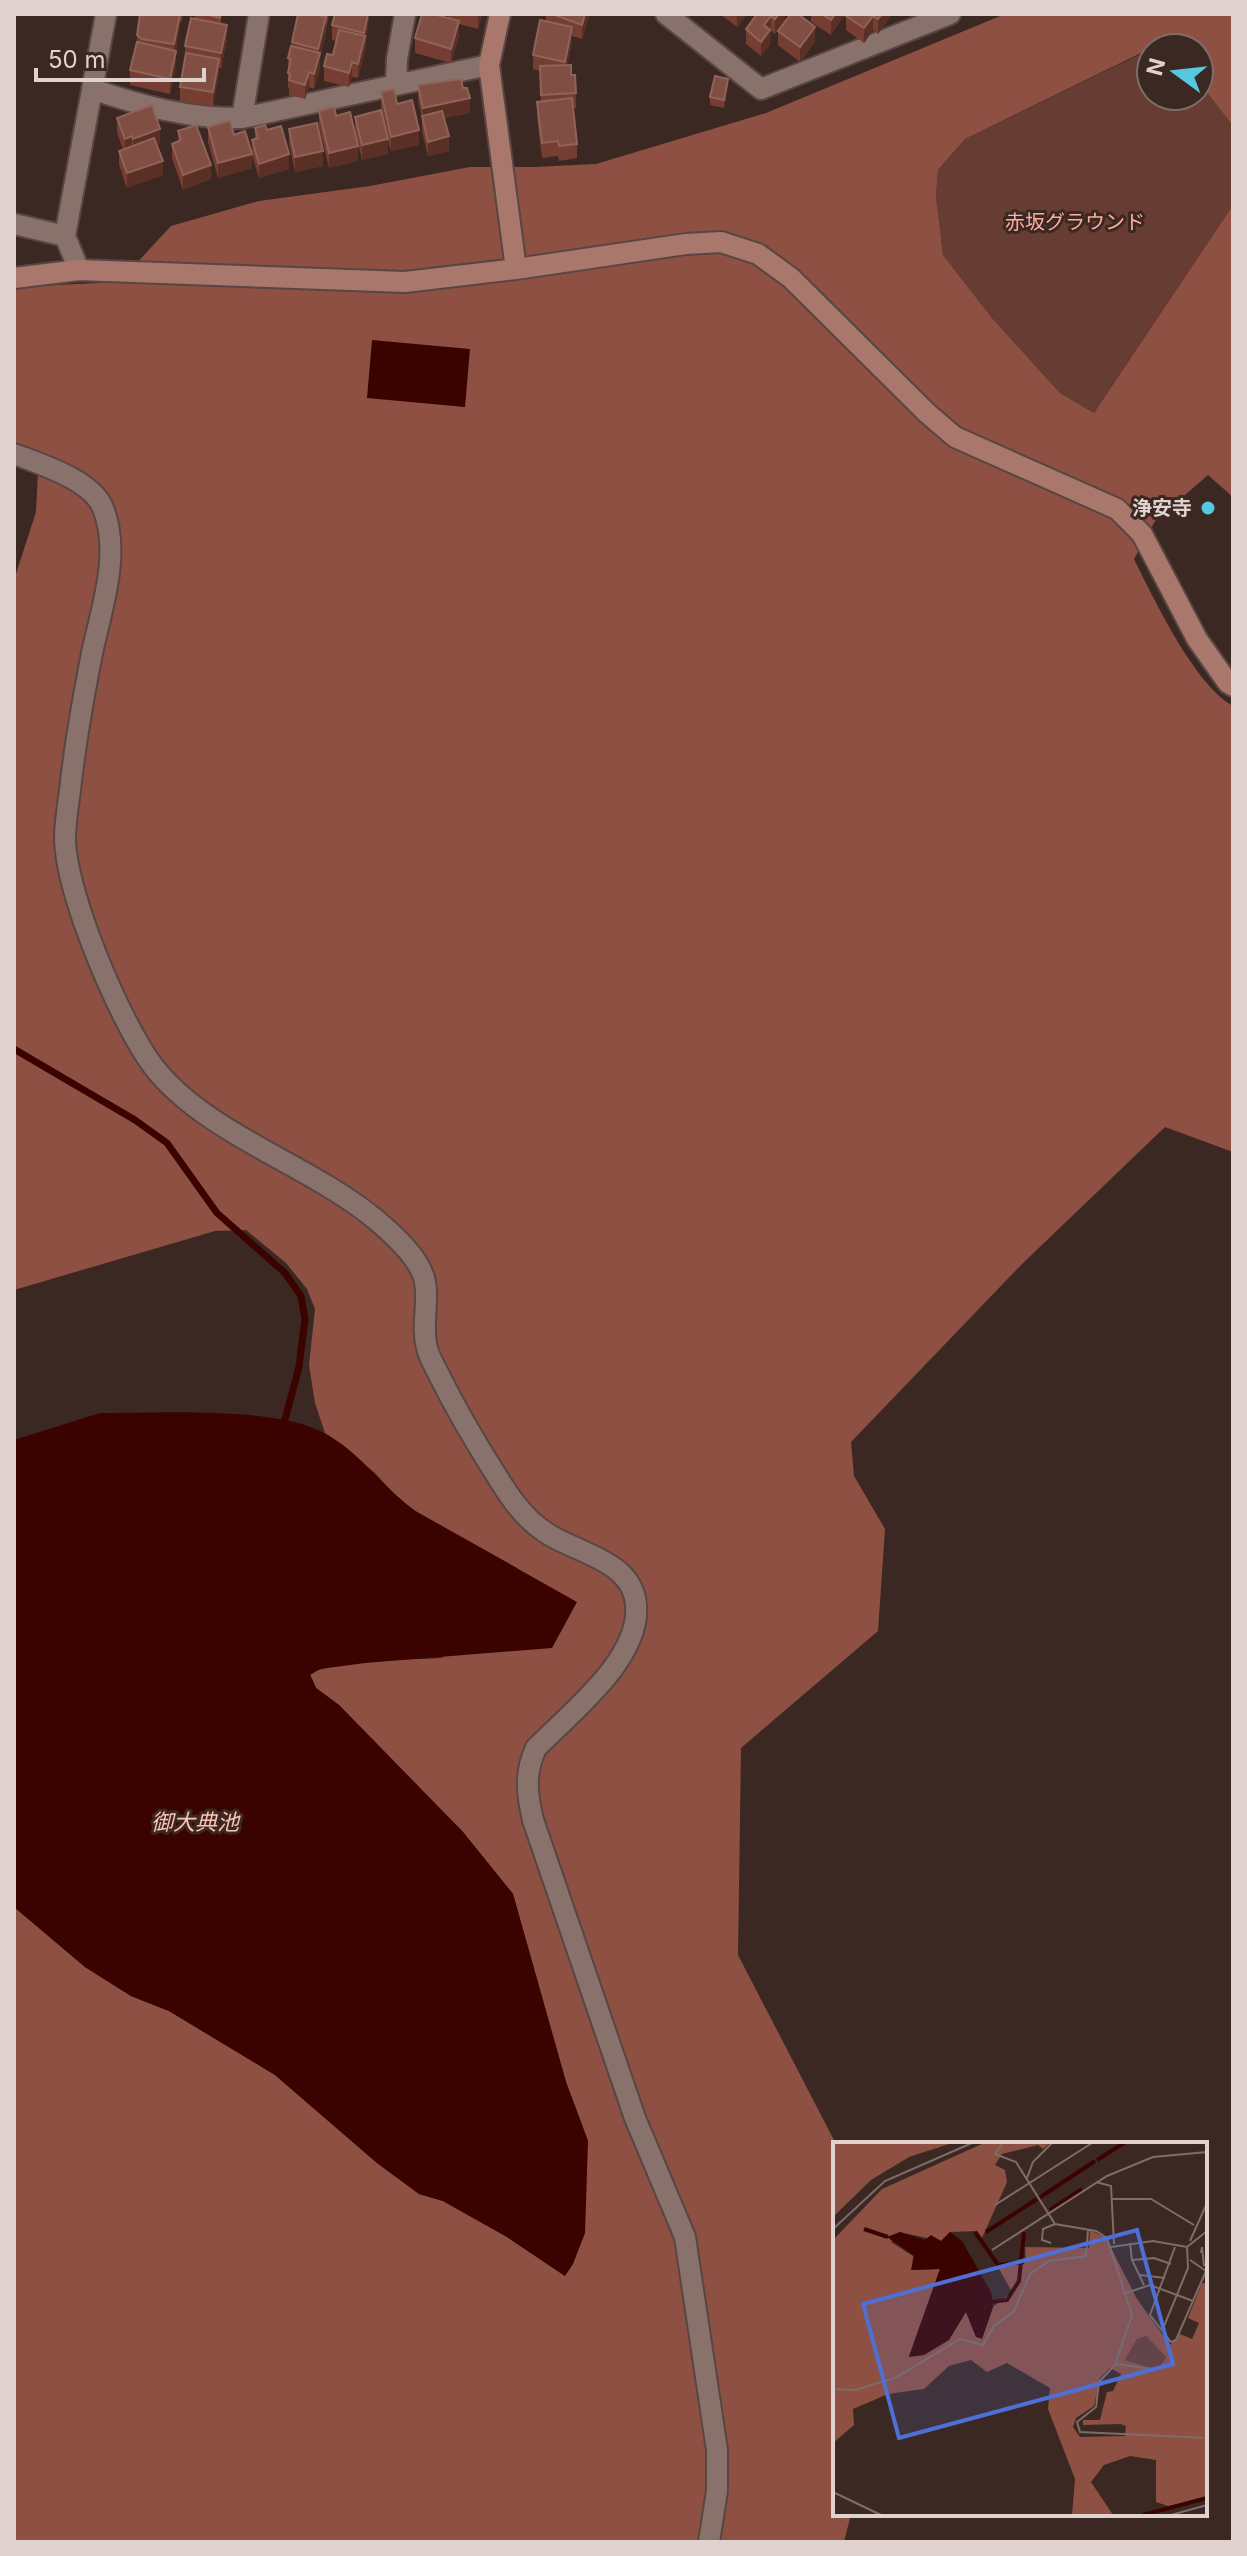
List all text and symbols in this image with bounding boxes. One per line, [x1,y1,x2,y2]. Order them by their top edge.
scale bar [36,32,204,82]
north arrow [1135,32,1215,112]
text: 50 m [48,45,106,74]
text: N [1141,55,1170,78]
park label: 赤坂グラウンド [1005,210,1145,234]
place label: 浄安寺 [1132,496,1192,520]
marker: 浄安寺 [1199,499,1217,517]
water label: 御大典池 [151,1809,241,1835]
inset map [833,2142,1207,2516]

